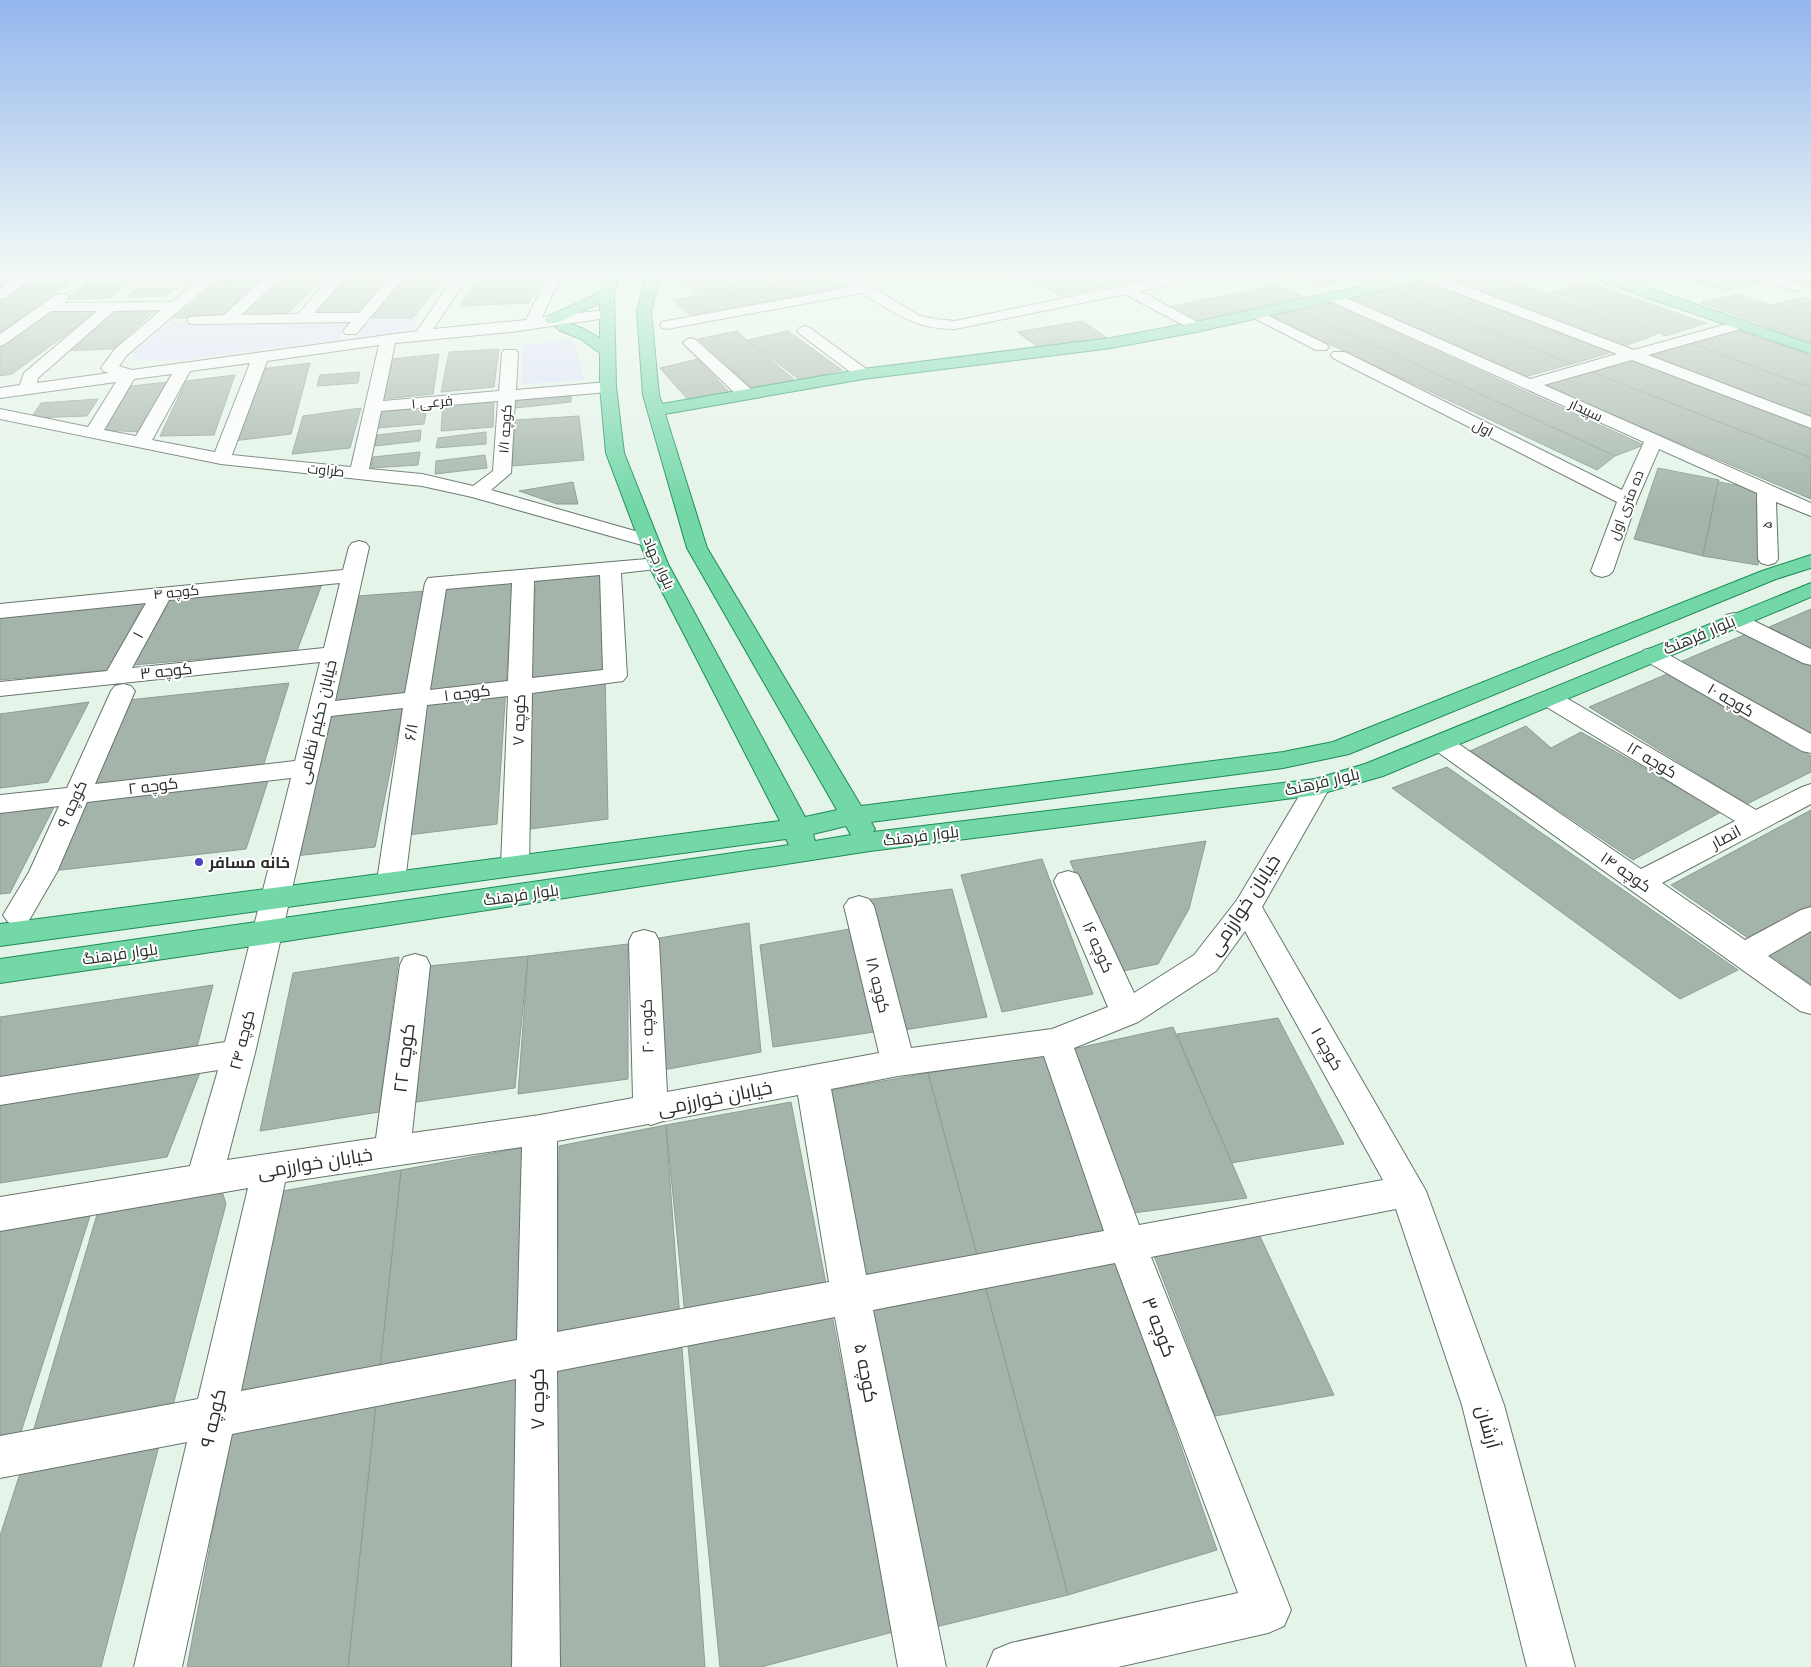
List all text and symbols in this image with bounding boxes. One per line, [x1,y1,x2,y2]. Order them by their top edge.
street label: فرعی ۱ [411,392,453,412]
street label: سپیدار [1565,395,1605,426]
street label: کوچه ۱/۱ [495,404,517,454]
street label: اول [1470,416,1496,441]
street label: طراوت [307,460,345,480]
street label: ده متری اول [1605,468,1648,542]
street label: ۵ [1759,521,1775,529]
street label: بلوار جهاد [640,534,678,592]
street label: کوچه ۴ [152,582,200,604]
street label: بلوار فرهنگ [1661,612,1738,659]
street label: ۱ [129,629,147,641]
street label: خیابان حکیم نظامی [294,658,342,786]
street label: کوچه ۳ [139,660,193,685]
street label: کوچه ۱۰ [1703,680,1757,723]
street label: کوچه ۱ [443,682,492,707]
street label: کوچه ۷ [510,694,531,746]
street label: ۶/۱ [401,722,421,742]
street label: کوچه ۱۲ [1622,738,1680,784]
street label: بلوار فرهنگ [1283,765,1361,800]
street label: کوچه ۲ [127,775,179,800]
street label: کوچه ۹ [54,778,93,832]
street label: انصار [1707,822,1744,853]
street label: بلوار فرهنگ [882,823,960,850]
street label: کوچه ۱۴ [1596,849,1654,898]
street label: خیابان خوارزمی [1204,851,1285,960]
place label: خانه مسافر [208,854,290,872]
marker: خانه مسافر [193,856,205,868]
street label: بلوار فرهنگ [482,881,560,910]
street label: کوچه ۱۶ [1076,919,1117,977]
street label: بلوار فرهنگ [81,940,159,969]
street label: کوچه ۱۸ [860,955,893,1015]
street label: کوچه ۲۰ [638,998,659,1053]
street label: کوچه ۲۴ [226,1008,261,1072]
street label: کوچه ۲۲ [389,1022,421,1094]
street label: کوچه ۱ [1305,1024,1346,1075]
street label: خیابان خوارزمی [656,1077,774,1120]
street label: خیابان خوارزمی [256,1144,374,1183]
street label: کوچه ۳ [1136,1294,1180,1361]
street label: کوچه ۵ [848,1342,882,1405]
street label: کوچه ۷ [527,1368,550,1430]
street label: کوچه ۹ [196,1387,232,1450]
street label: آرشان [1471,1403,1504,1451]

